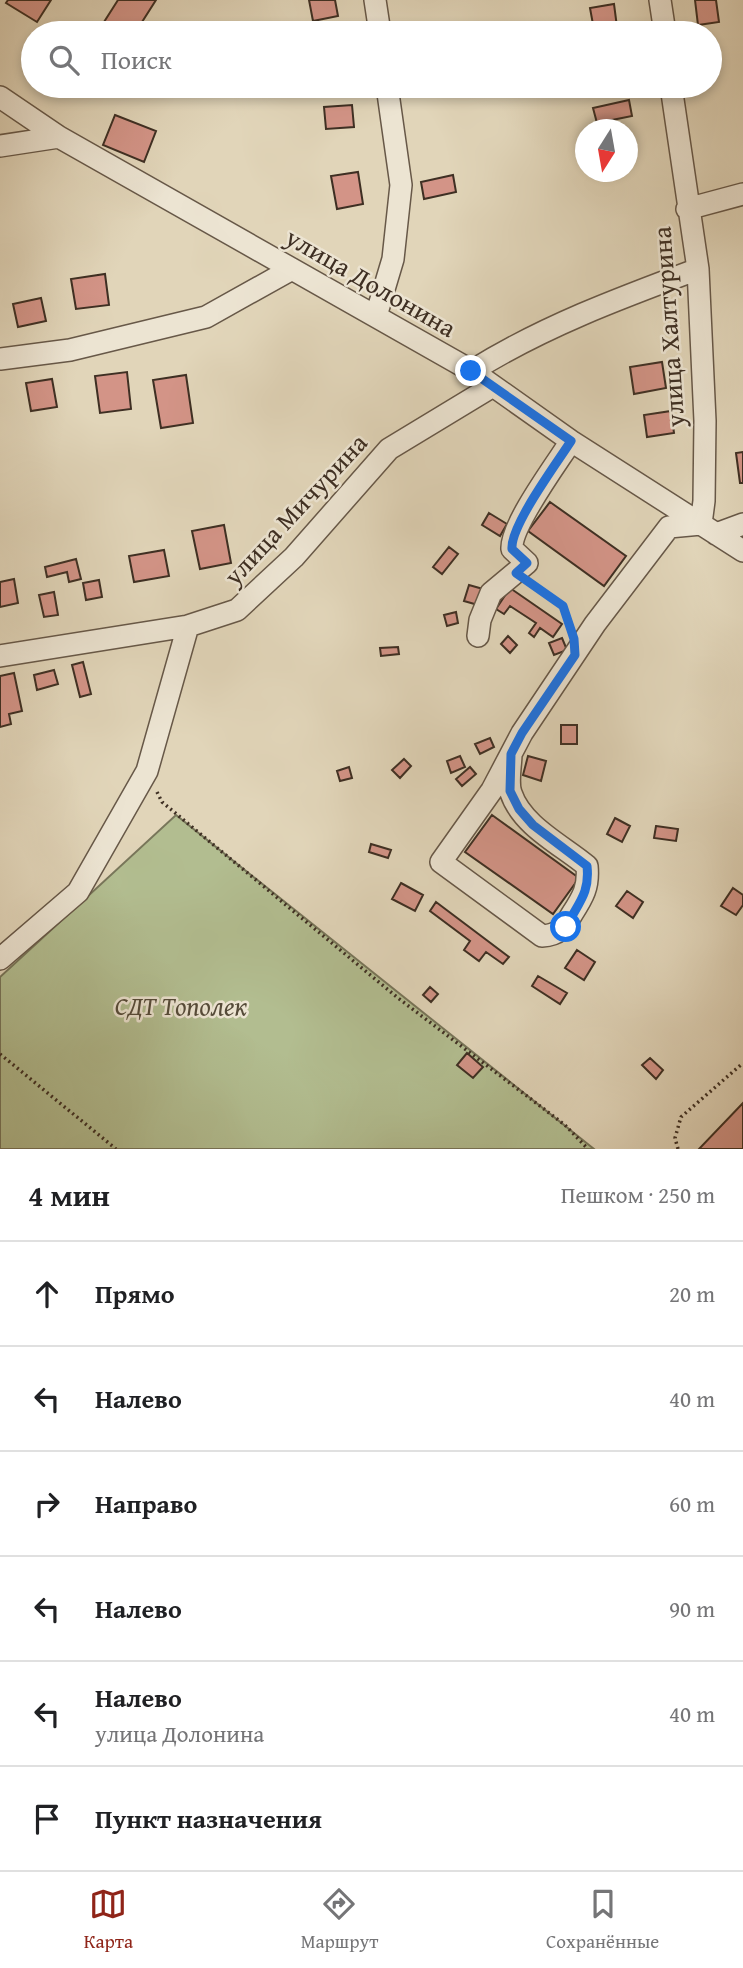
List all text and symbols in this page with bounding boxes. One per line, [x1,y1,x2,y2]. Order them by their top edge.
search box [21,21,722,98]
text: Поиск [101,40,172,79]
icon: search [45,41,83,79]
north arrow [575,119,638,182]
street label: улица Долонина [278,217,464,347]
street label: улица Халтурина [641,225,695,430]
route end [455,355,486,386]
street label: улица Мичурина [213,424,376,595]
route start [550,911,581,942]
park label: СДТ Тополек [115,986,247,1025]
text: 4 мин [28,1173,110,1217]
text: Пешком · 250 m [561,1178,715,1211]
text: Прямо [95,1274,175,1313]
icon: ahead [28,1275,66,1313]
text: 20 m [669,1277,715,1310]
text: Налево [95,1379,182,1418]
icon: left [28,1380,66,1418]
text: 40 m [669,1382,715,1415]
text: Направо [95,1484,197,1523]
icon: right [28,1485,66,1523]
text: 60 m [669,1487,715,1520]
text: Налево [95,1589,182,1628]
icon: left [28,1590,66,1628]
text: 90 m [669,1592,715,1625]
text: Налево [95,1678,182,1717]
icon: left [28,1695,66,1733]
text: 40 m [669,1697,715,1730]
text: улица Долонина [95,1717,264,1750]
text: Пункт назначения [95,1799,322,1838]
icon: arrive [28,1800,66,1838]
tab: Карта [84,1885,133,1955]
tab: Маршрут [301,1885,378,1955]
tab: Сохранённые [546,1885,659,1955]

